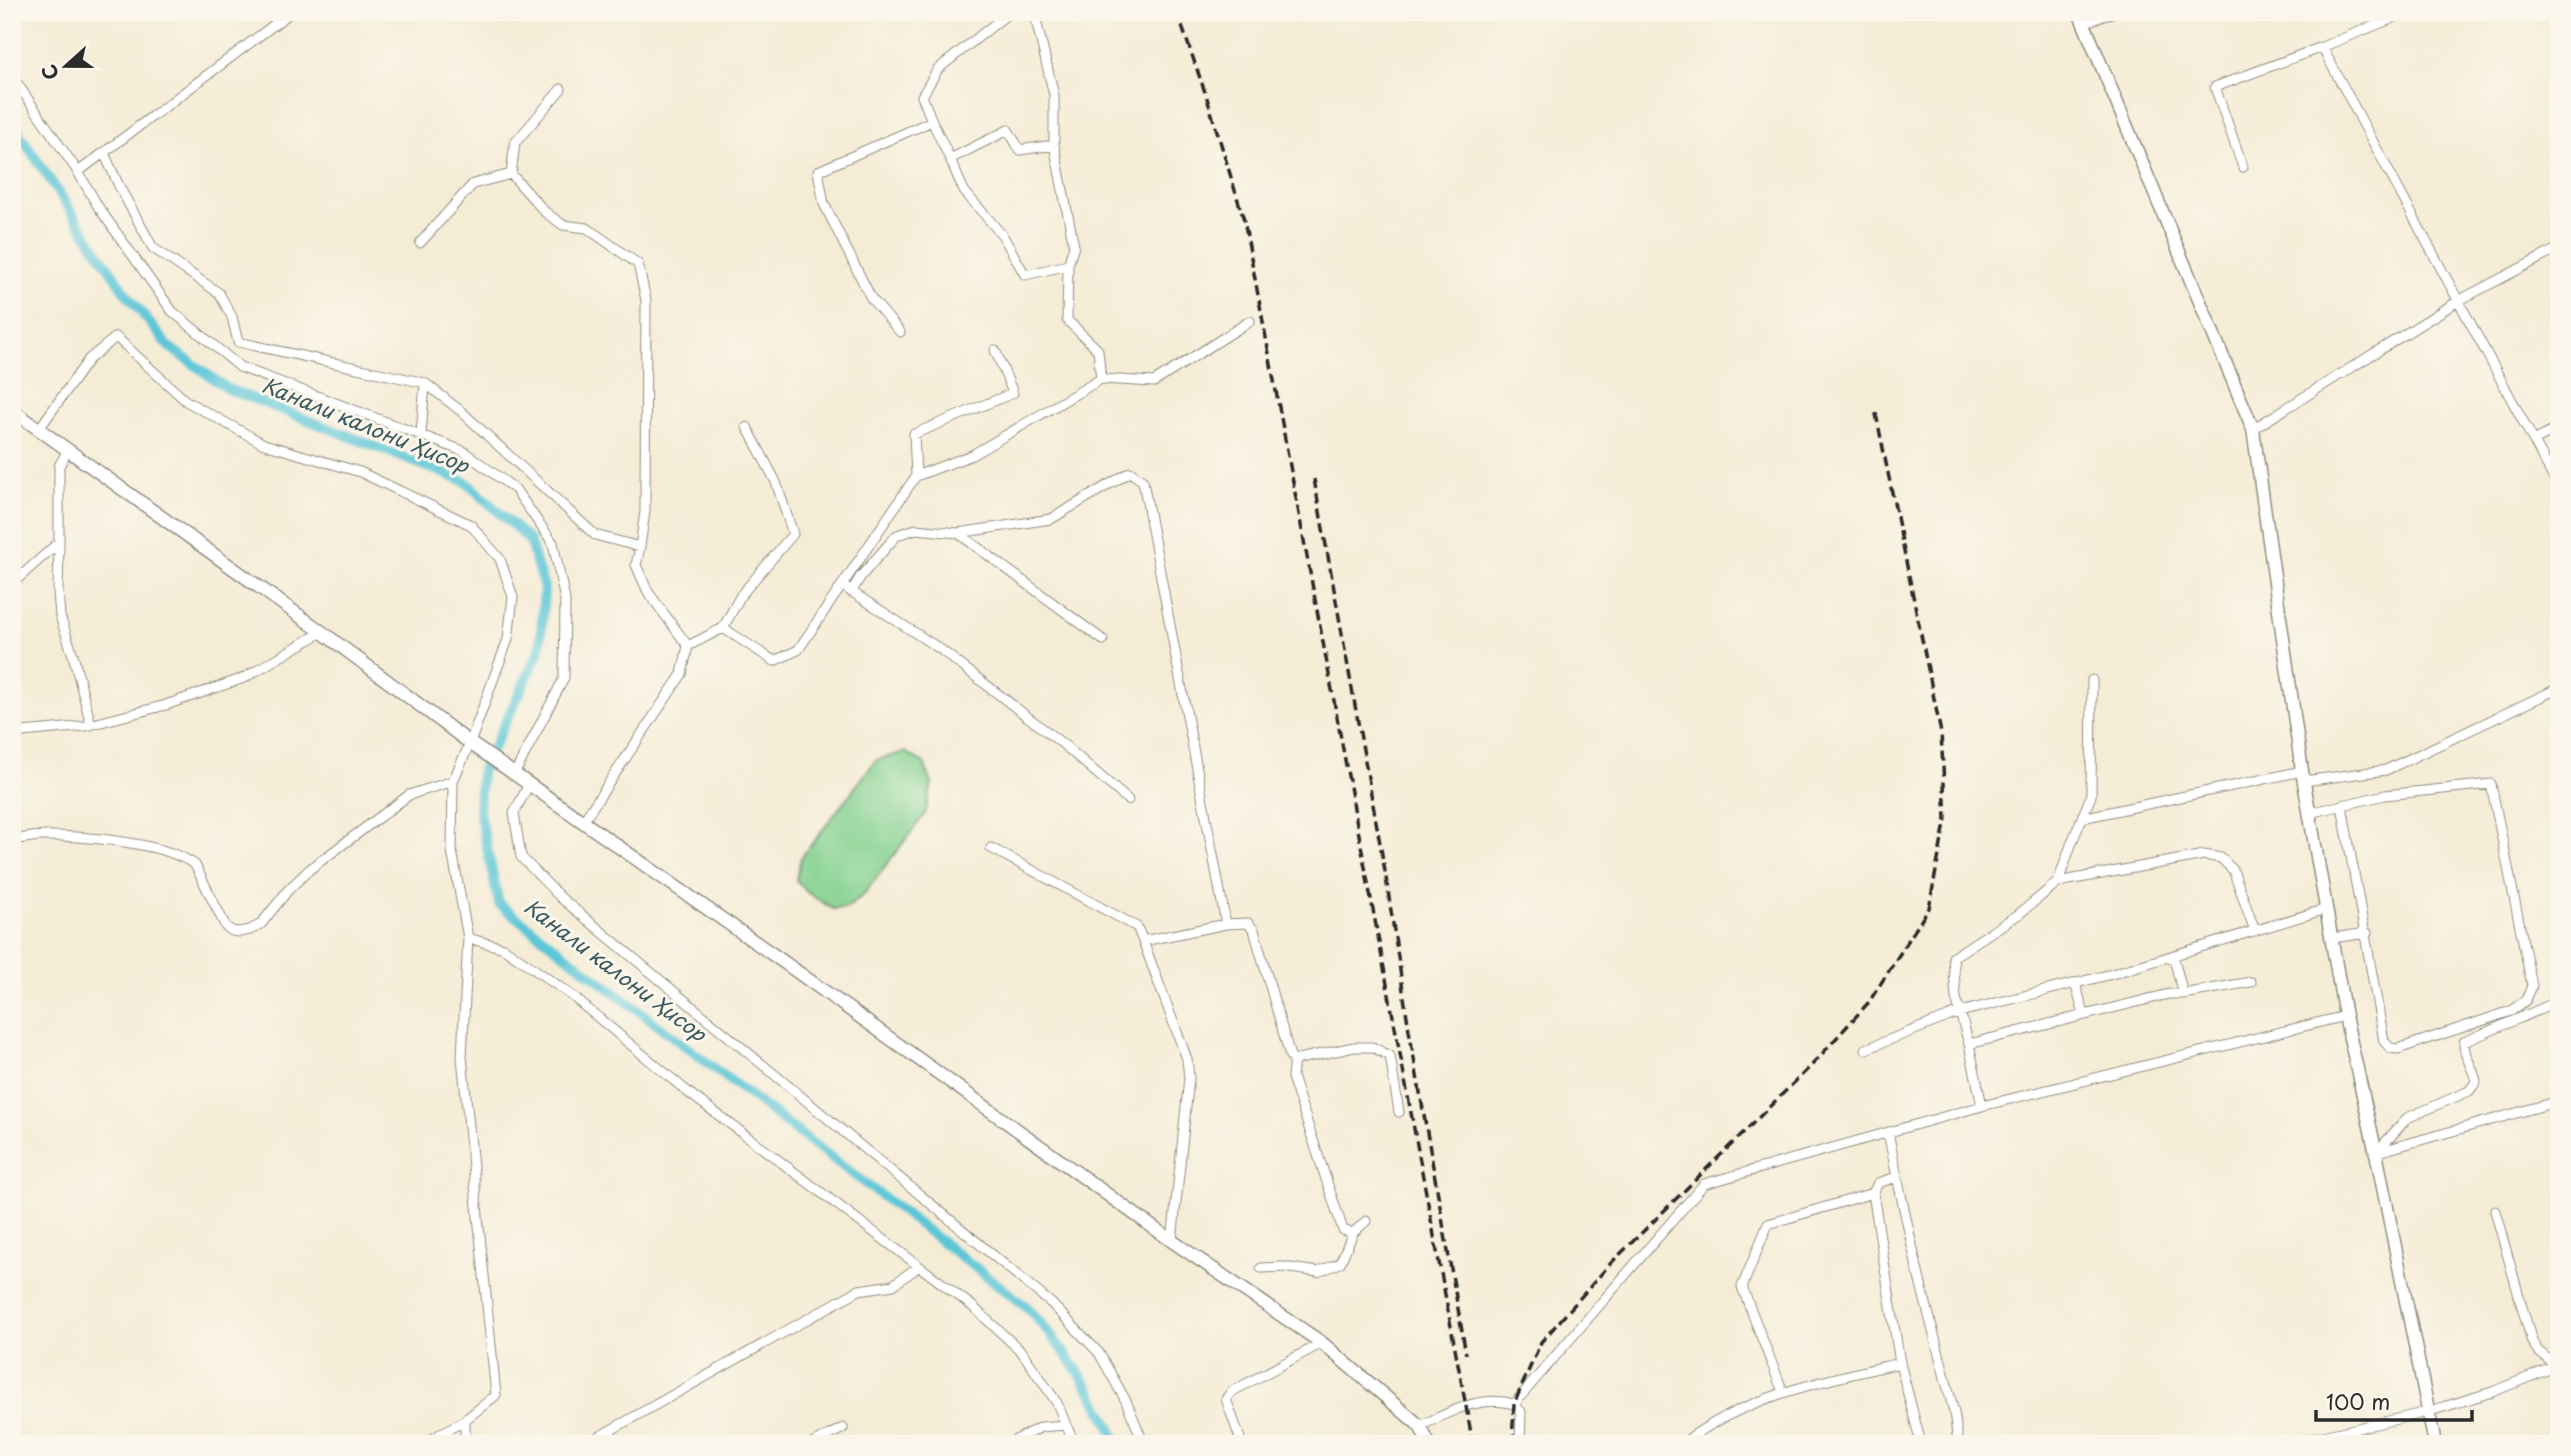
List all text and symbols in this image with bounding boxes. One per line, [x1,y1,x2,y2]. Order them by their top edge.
north arrow [32,32,102,102]
text: С [34,61,65,84]
water label: Канали калони Ҳисор [258,368,475,480]
water label: Канали калони Ҳисор [518,890,714,1049]
scale bar [2316,1379,2471,1423]
text: 100 m [2326,1385,2390,1417]

